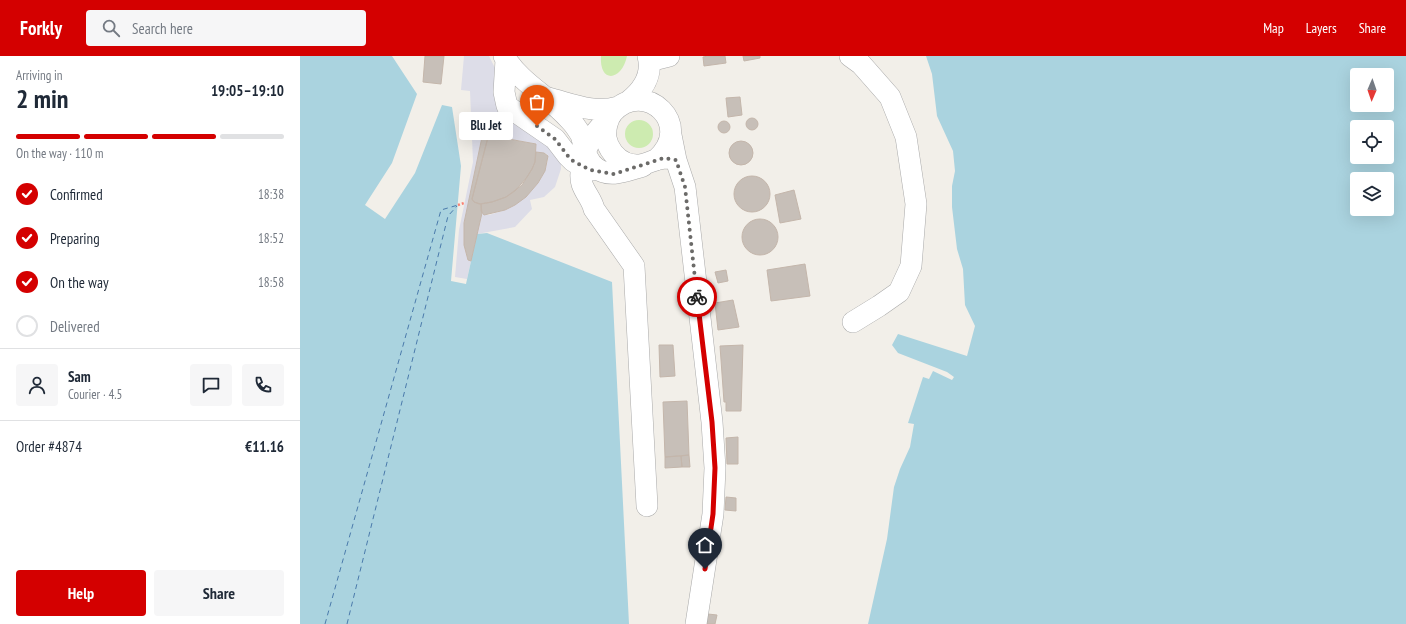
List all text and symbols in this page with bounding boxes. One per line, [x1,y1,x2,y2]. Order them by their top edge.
search box [86,10,366,46]
text: Forkly [20,16,62,40]
icon: search [100,17,122,39]
text: Search here [132,19,193,38]
text: Map [1263,19,1284,37]
text: Layers [1306,19,1337,37]
text: Share [1359,19,1386,37]
text: Arriving in [16,67,63,84]
north arrow [1350,68,1394,112]
map controls [1350,68,1394,216]
text: 19:05–19:10 [211,81,284,100]
text: 2 min [16,82,69,115]
pin [520,85,554,126]
icon: bag [526,91,548,113]
callout: Blu Jet [459,112,513,140]
text: Blu Jet [470,117,502,134]
button: locate [1350,120,1394,164]
text: On the way · 110 m [16,145,103,162]
button: layers [1350,172,1394,216]
icon: check [16,183,38,205]
text: Confirmed [50,185,103,204]
text: 18:38 [258,186,284,203]
icon: check [16,227,38,249]
text: Preparing [50,229,100,248]
text: 18:52 [258,230,284,247]
icon: check [16,271,38,293]
text: On the way [50,273,109,292]
text: 18:58 [258,274,284,291]
courier [677,277,717,317]
icon: bike [686,286,708,308]
text: Delivered [50,317,100,336]
button: person [16,364,58,406]
button: chat [190,364,232,406]
button: phone [242,364,284,406]
text: Sam [68,367,91,386]
text: Courier · 4.5 [68,386,122,403]
text: Order #4874 [16,437,82,456]
text: €11.16 [245,437,284,456]
pin [688,528,722,569]
icon: home [694,534,716,556]
button: Help [16,570,146,616]
button: Share [154,570,284,616]

